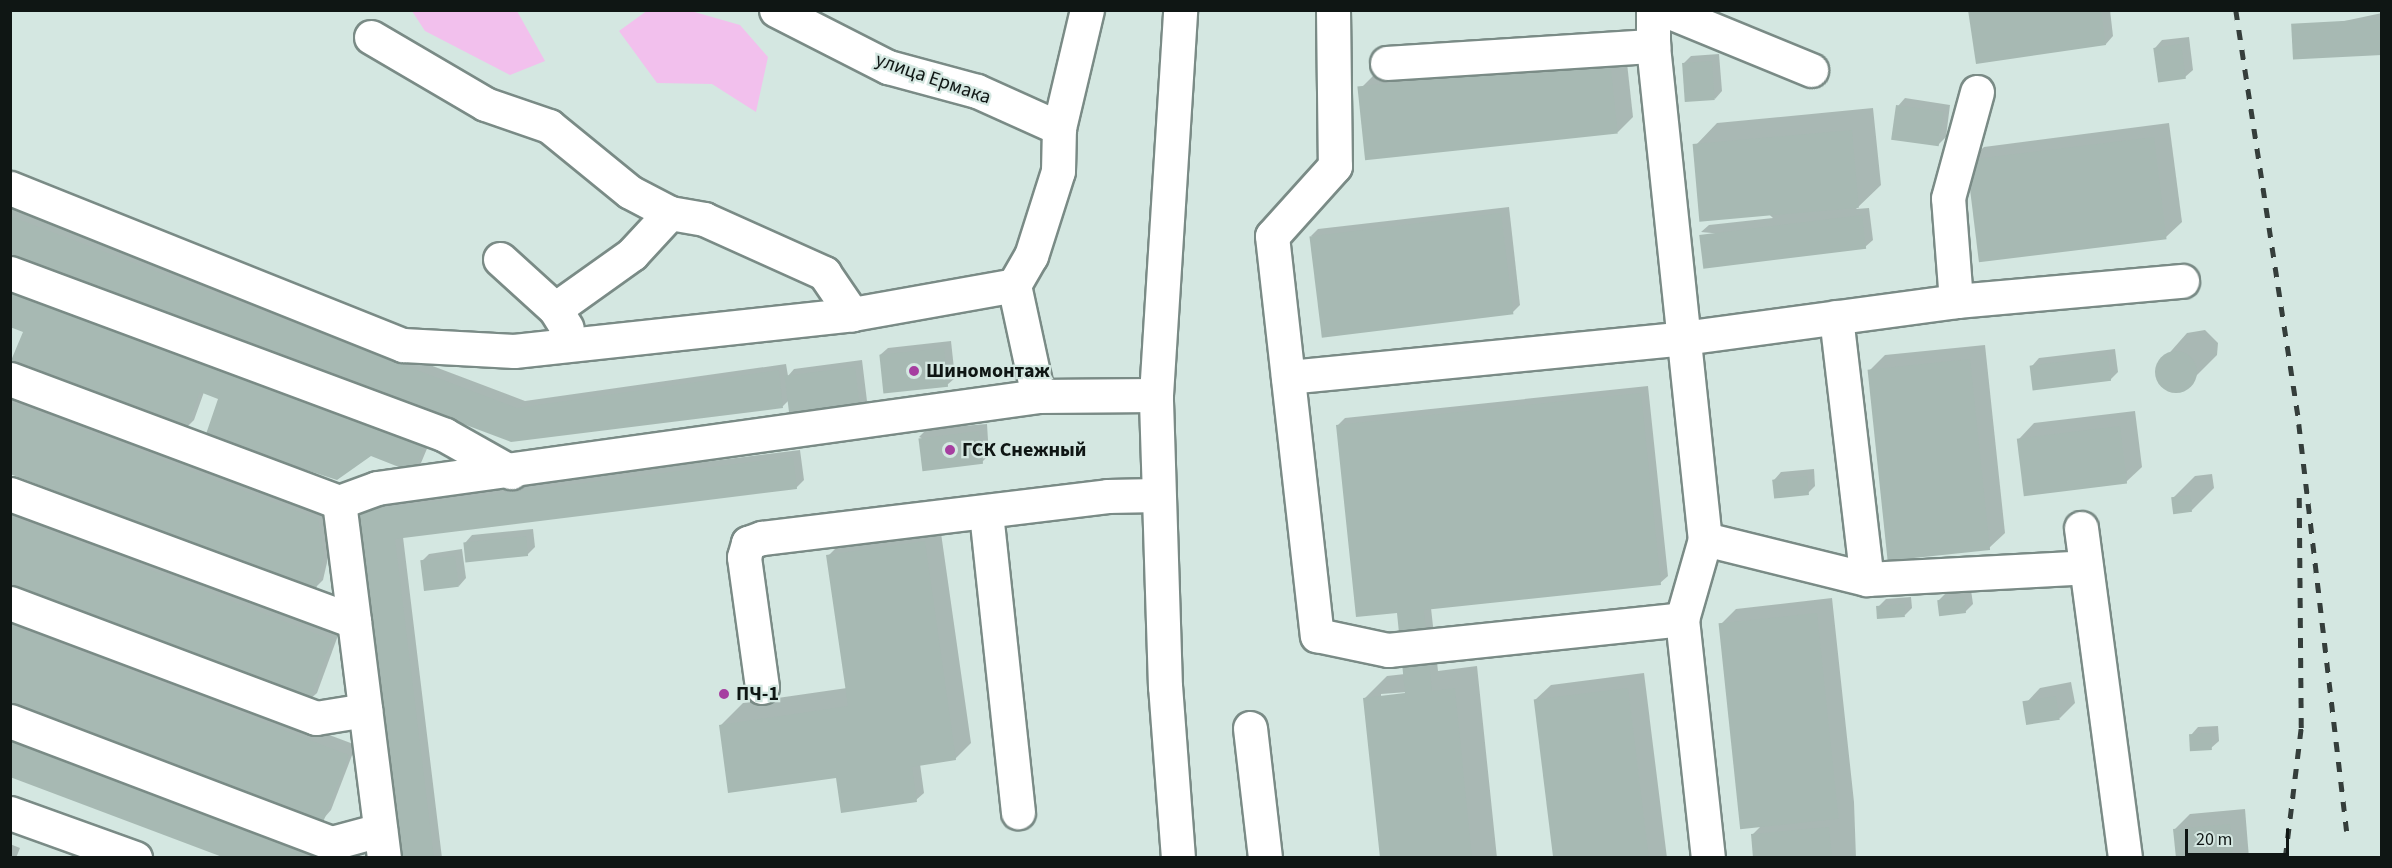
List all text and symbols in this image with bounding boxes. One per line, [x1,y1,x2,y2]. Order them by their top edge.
street label: улица Ермака [872,48,994,110]
place label: Шиномонтаж [926,359,1050,383]
marker: Шиномонтаж [907,364,921,378]
place label: ГСК Снежный [962,438,1087,462]
marker: ГСК Снежный [943,443,957,457]
place label: ПЧ-1 [736,682,779,706]
marker: ПЧ-1 [717,687,731,701]
scale bar [2188,817,2292,855]
text: 20 m [2196,827,2232,852]

